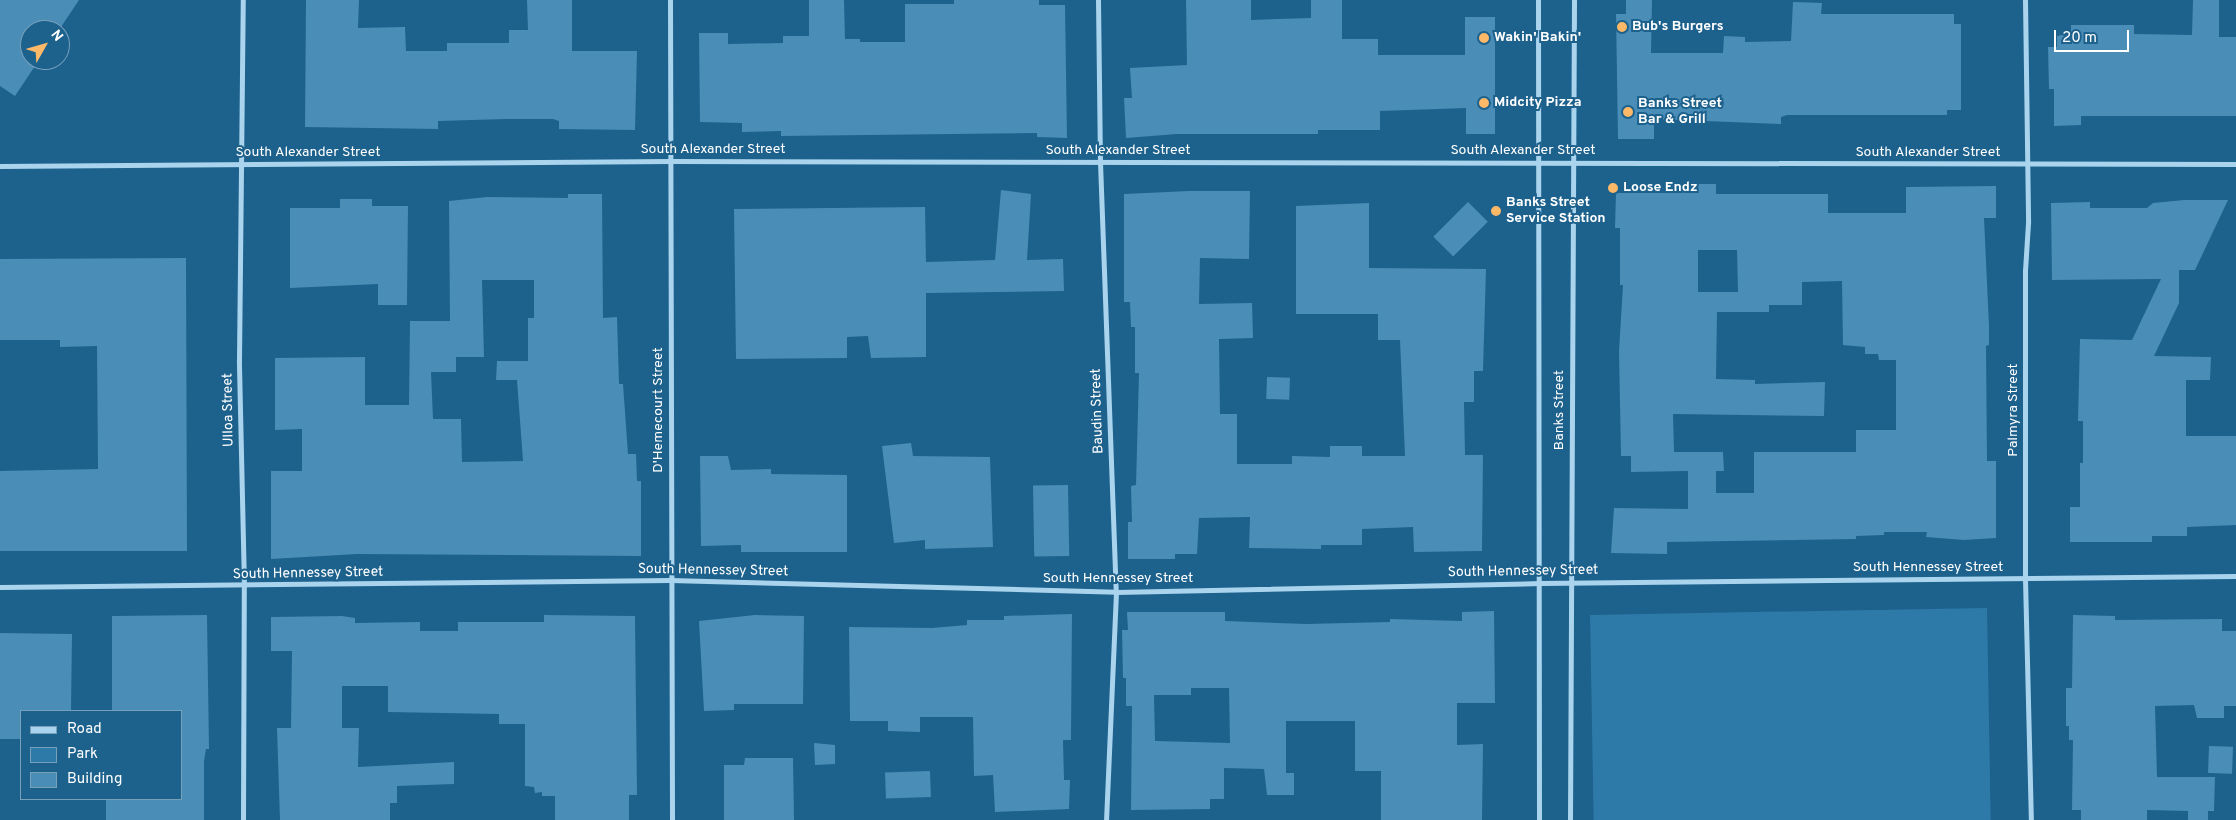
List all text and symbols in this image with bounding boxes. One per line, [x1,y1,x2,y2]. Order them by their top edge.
place label: Bub's Burgers [1632,19,1724,35]
north arrow [20,20,70,70]
scale bar [2056,20,2131,52]
marker: Bub's Burgers [1616,21,1628,33]
text: N [47,27,66,45]
text: 20 m [2062,29,2097,48]
place label: Wakin' Bakin' [1494,30,1581,46]
marker: Wakin' Bakin' [1478,32,1490,44]
place label: Midcity Pizza [1494,95,1582,111]
place label: Banks Street Bar & Grill [1638,96,1722,128]
marker: Midcity Pizza [1478,97,1490,109]
marker: Banks Street Bar & Grill [1622,106,1634,118]
street label: South Alexander Street [640,142,786,158]
street label: South Alexander Street [1045,143,1191,159]
street label: South Alexander Street [1450,143,1596,159]
street label: South Alexander Street [235,145,381,161]
street label: South Alexander Street [1855,145,2001,161]
place label: Loose Endz [1623,180,1697,196]
marker: Loose Endz [1607,182,1619,194]
place label: Banks Street Service Station [1506,195,1605,228]
marker: Banks Street Service Station [1490,205,1502,217]
street label: D'Hemecourt Street [651,347,667,473]
street label: Palmyra Street [2006,363,2022,457]
street label: Baudin Street [1088,368,1108,454]
street label: Banks Street [1552,370,1568,450]
street label: Ulloa Street [220,373,238,447]
street label: South Hennessey Street [1853,560,2003,576]
street label: South Hennessey Street [638,561,788,581]
street label: South Hennessey Street [1448,562,1598,582]
street label: South Hennessey Street [233,564,383,584]
street label: South Hennessey Street [1043,571,1193,587]
legend [20,710,182,800]
text: Road [67,720,102,739]
text: Park [67,745,98,764]
text: Building [67,770,122,789]

